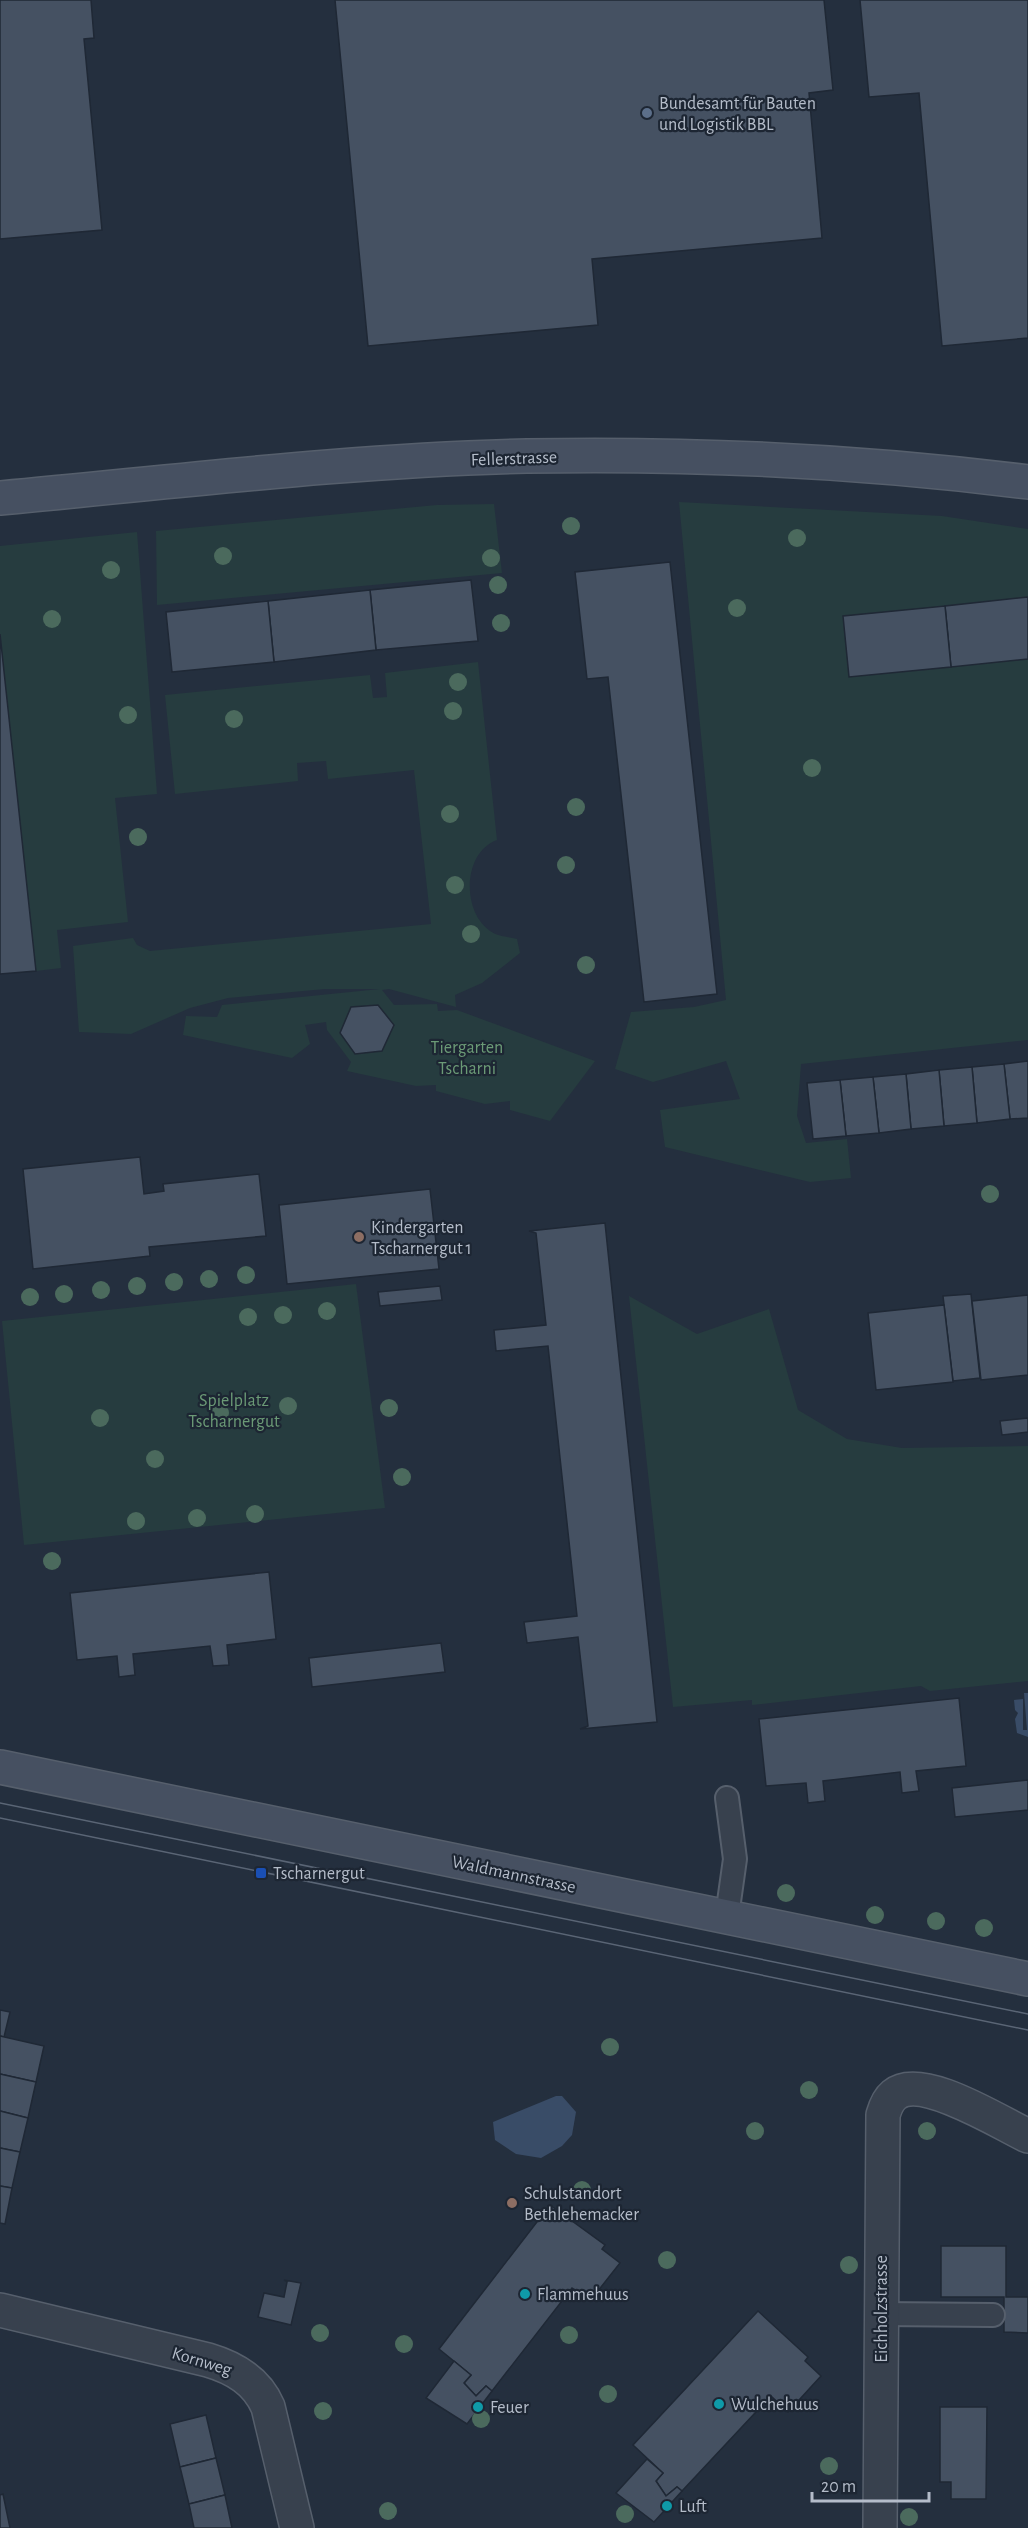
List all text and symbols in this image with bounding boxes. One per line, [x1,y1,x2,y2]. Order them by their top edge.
place label: Bundesamt für Bauten und Logistik BBL [659,95,816,134]
marker: Bundesamt für Bauten und Logistik BBL [640,106,654,120]
street label: Fellerstrasse [471,448,558,470]
park label: Tiergarten Tscharni [431,1039,503,1078]
place label: Kindergarten Tscharnergut 1 [371,1219,472,1258]
marker: Kindergarten Tscharnergut 1 [352,1230,366,1244]
park label: Spielplatz Tscharnergut [188,1392,280,1431]
street label: Waldmannstrasse [450,1853,577,1897]
place label: Tscharnergut [273,1865,365,1883]
marker: Tscharnergut [254,1866,268,1880]
place label: Schulstandort Bethlehemacker [524,2185,639,2224]
marker: Schulstandort Bethlehemacker [505,2196,519,2210]
street label: Eichholzstrasse [873,2255,891,2363]
place label: Flammehuus [537,2286,629,2304]
marker: Flammehuus [518,2287,532,2301]
street label: Kornweg [170,2344,234,2380]
place label: Wulchehuus [731,2396,819,2414]
marker: Wulchehuus [712,2397,726,2411]
place label: Feuer [490,2399,529,2417]
marker: Feuer [471,2400,485,2414]
scale bar [812,2465,929,2503]
text: 20 m [821,2478,856,2496]
place label: Luft [679,2498,707,2516]
marker: Luft [660,2499,674,2513]

